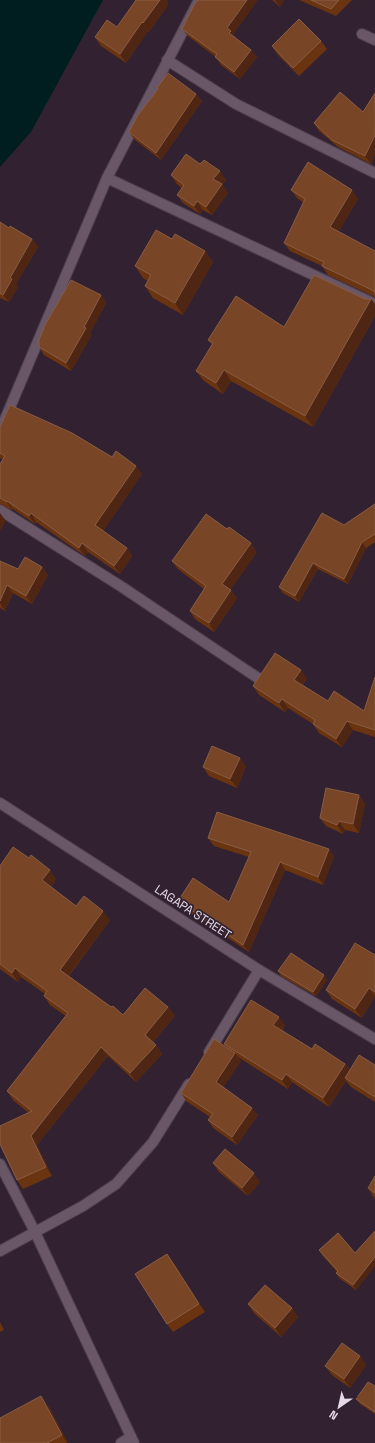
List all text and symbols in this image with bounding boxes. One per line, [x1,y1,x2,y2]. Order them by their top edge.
street label: LAGAPA STREET [151,881,235,943]
north arrow [319,1387,359,1427]
text: N [326,1407,340,1423]

